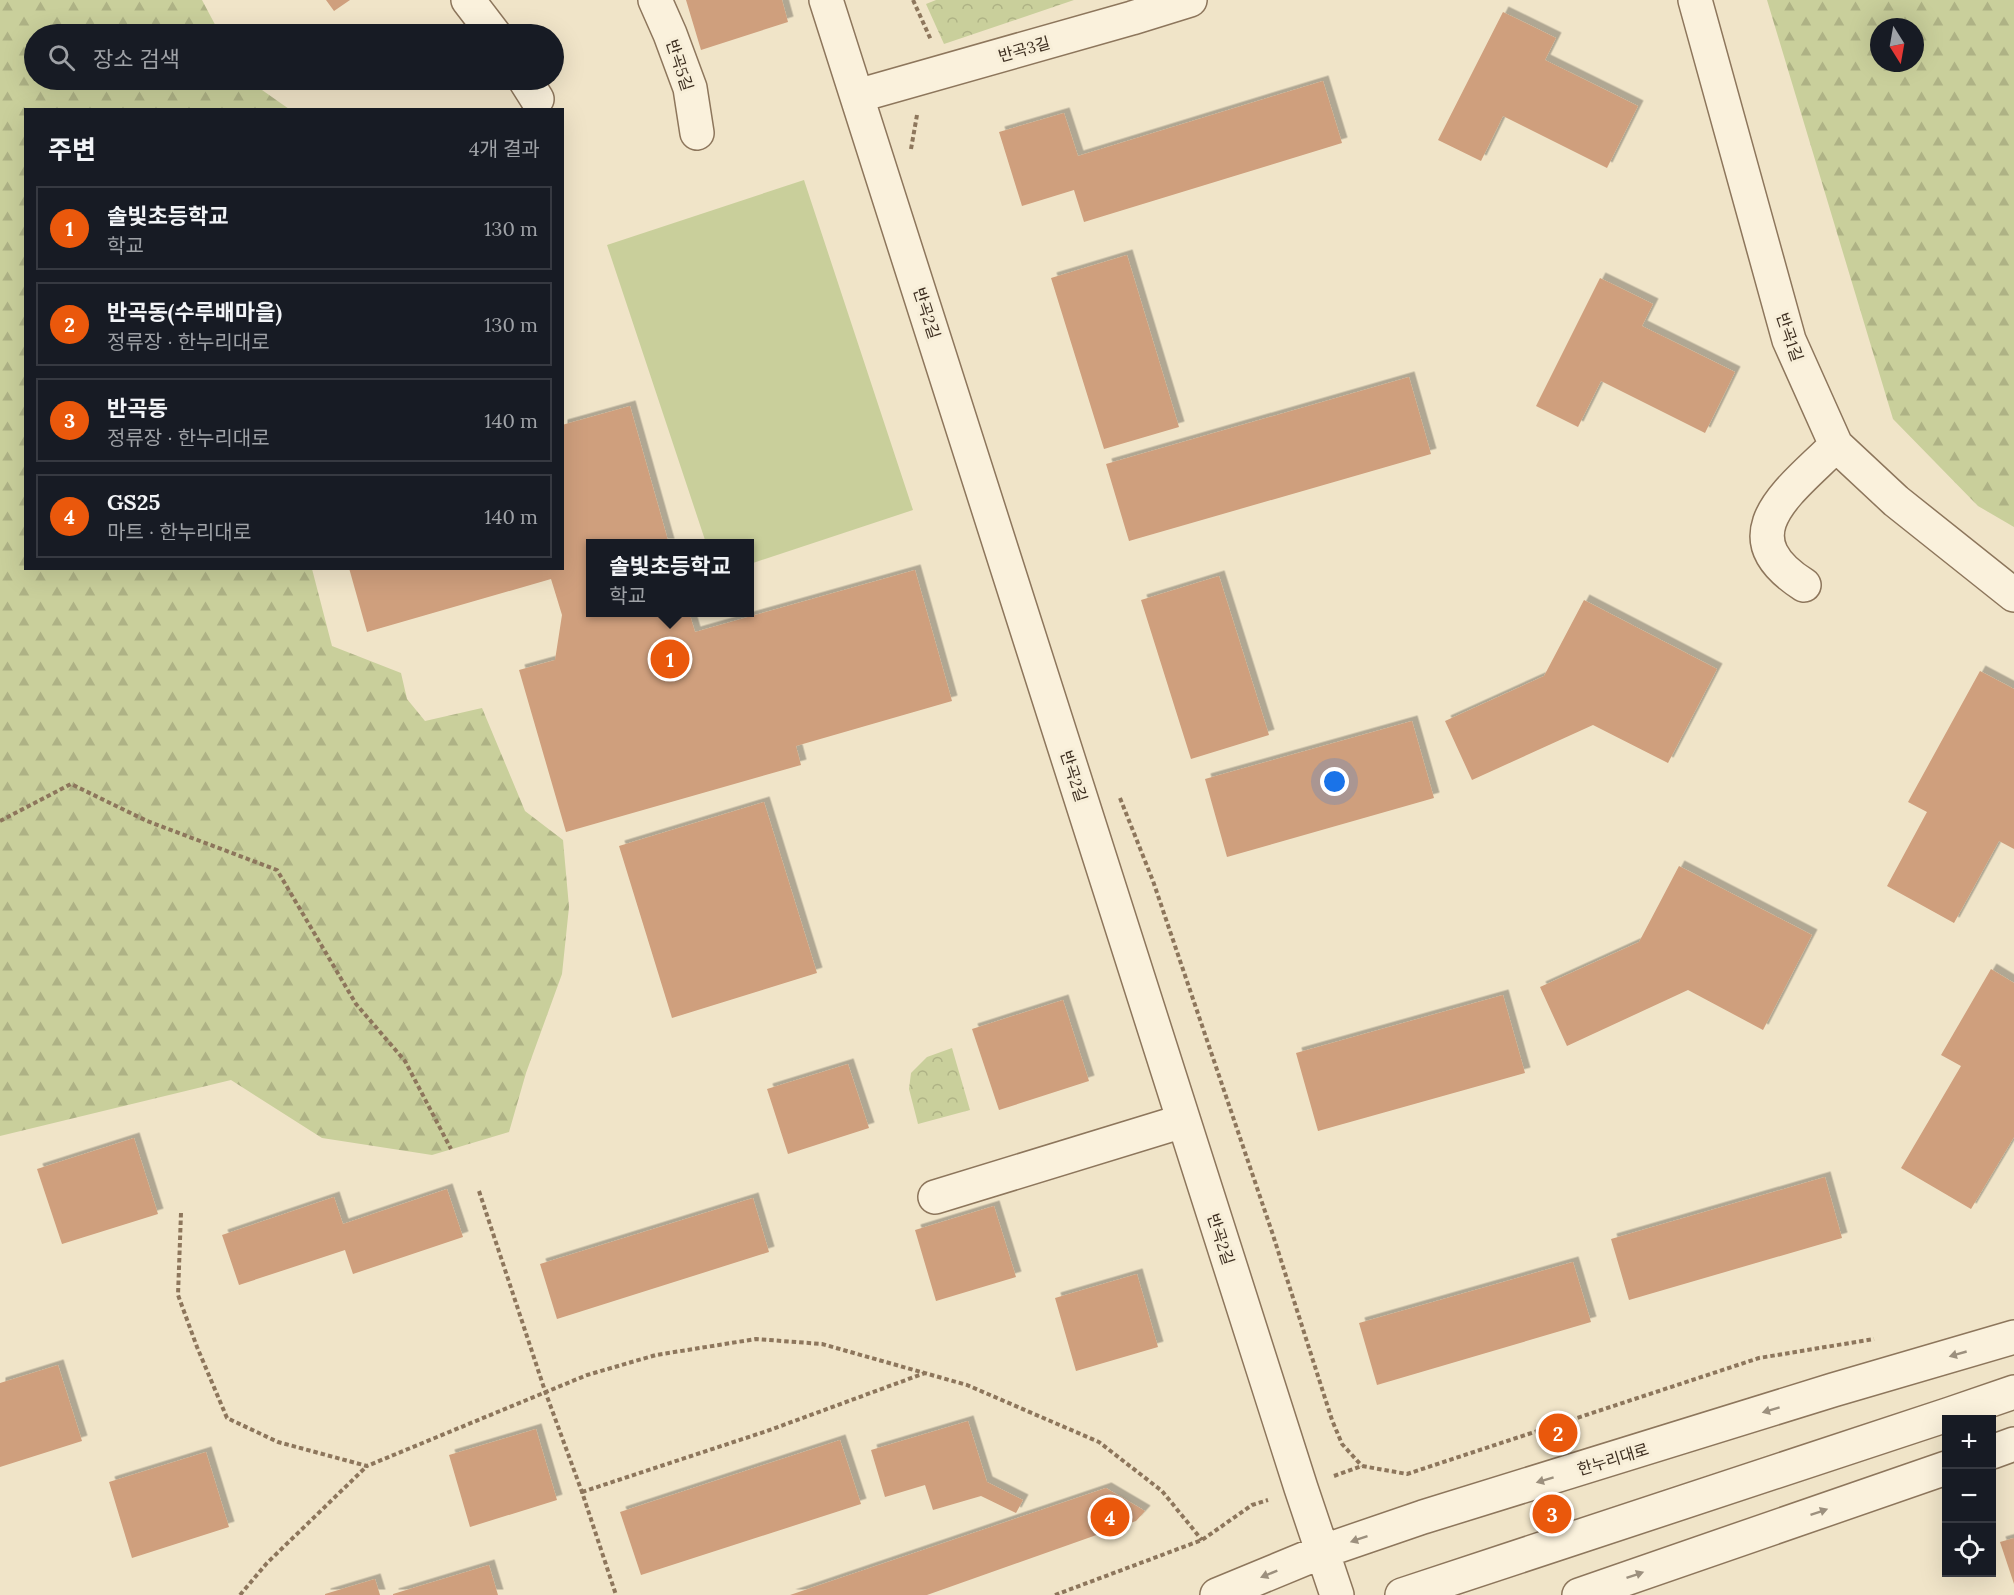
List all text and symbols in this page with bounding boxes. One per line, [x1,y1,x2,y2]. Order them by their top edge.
north arrow [1870,18,1924,72]
search box [24,24,564,90]
street label: 반곡3길 [996,32,1052,66]
street label: 반곡5길 [662,37,698,93]
icon: search [45,41,78,74]
text: 장소 검색 [93,45,180,73]
text: 주변 [48,133,96,166]
text: 4개 결과 [469,136,540,161]
text: 솔빛초등학교 [107,202,228,230]
text: 1 [65,216,74,241]
text: 130 m [484,216,538,241]
text: 학교 [107,233,144,258]
street label: 반곡2길 [909,285,945,341]
text: 반곡동(수루배마을) [107,298,282,326]
street label: 반곡1길 [1772,310,1808,364]
text: 2 [64,312,75,337]
text: 130 m [484,312,538,337]
text: 정류장 · 한누리대로 [107,329,270,354]
text: 반곡동 [107,394,168,422]
text: 3 [64,408,75,433]
text: 140 m [484,408,538,433]
text: 정류장 · 한누리대로 [107,425,270,450]
text: GS25 [107,488,160,516]
text: 4 [64,504,75,529]
text: 140 m [484,504,538,529]
text: 마트 · 한누리대로 [107,519,251,544]
popup [586,539,754,617]
text: 솔빛초등학교 [609,552,731,580]
text: 학교 [609,583,646,608]
pin: 1 [650,636,690,682]
street label: 반곡2길 [1056,748,1092,804]
your location [1320,767,1349,796]
street label: 반곡2길 [1203,1211,1239,1267]
one-way arrow [1949,1350,1967,1359]
one-way arrow [1762,1406,1780,1415]
pin: 2 [1538,1410,1578,1456]
map controls [1942,1415,1996,1577]
button: + [1942,1415,1996,1469]
street label: 한누리대로 [1575,1439,1651,1479]
button: − [1942,1469,1996,1523]
one-way arrow [1536,1476,1554,1485]
pin: 3 [1532,1492,1572,1537]
pin: 4 [1090,1494,1130,1540]
one-way arrow [1810,1506,1828,1516]
button: locate [1942,1523,1996,1577]
one-way arrow [1350,1535,1368,1545]
one-way arrow [1260,1569,1278,1579]
one-way arrow [1626,1570,1644,1580]

